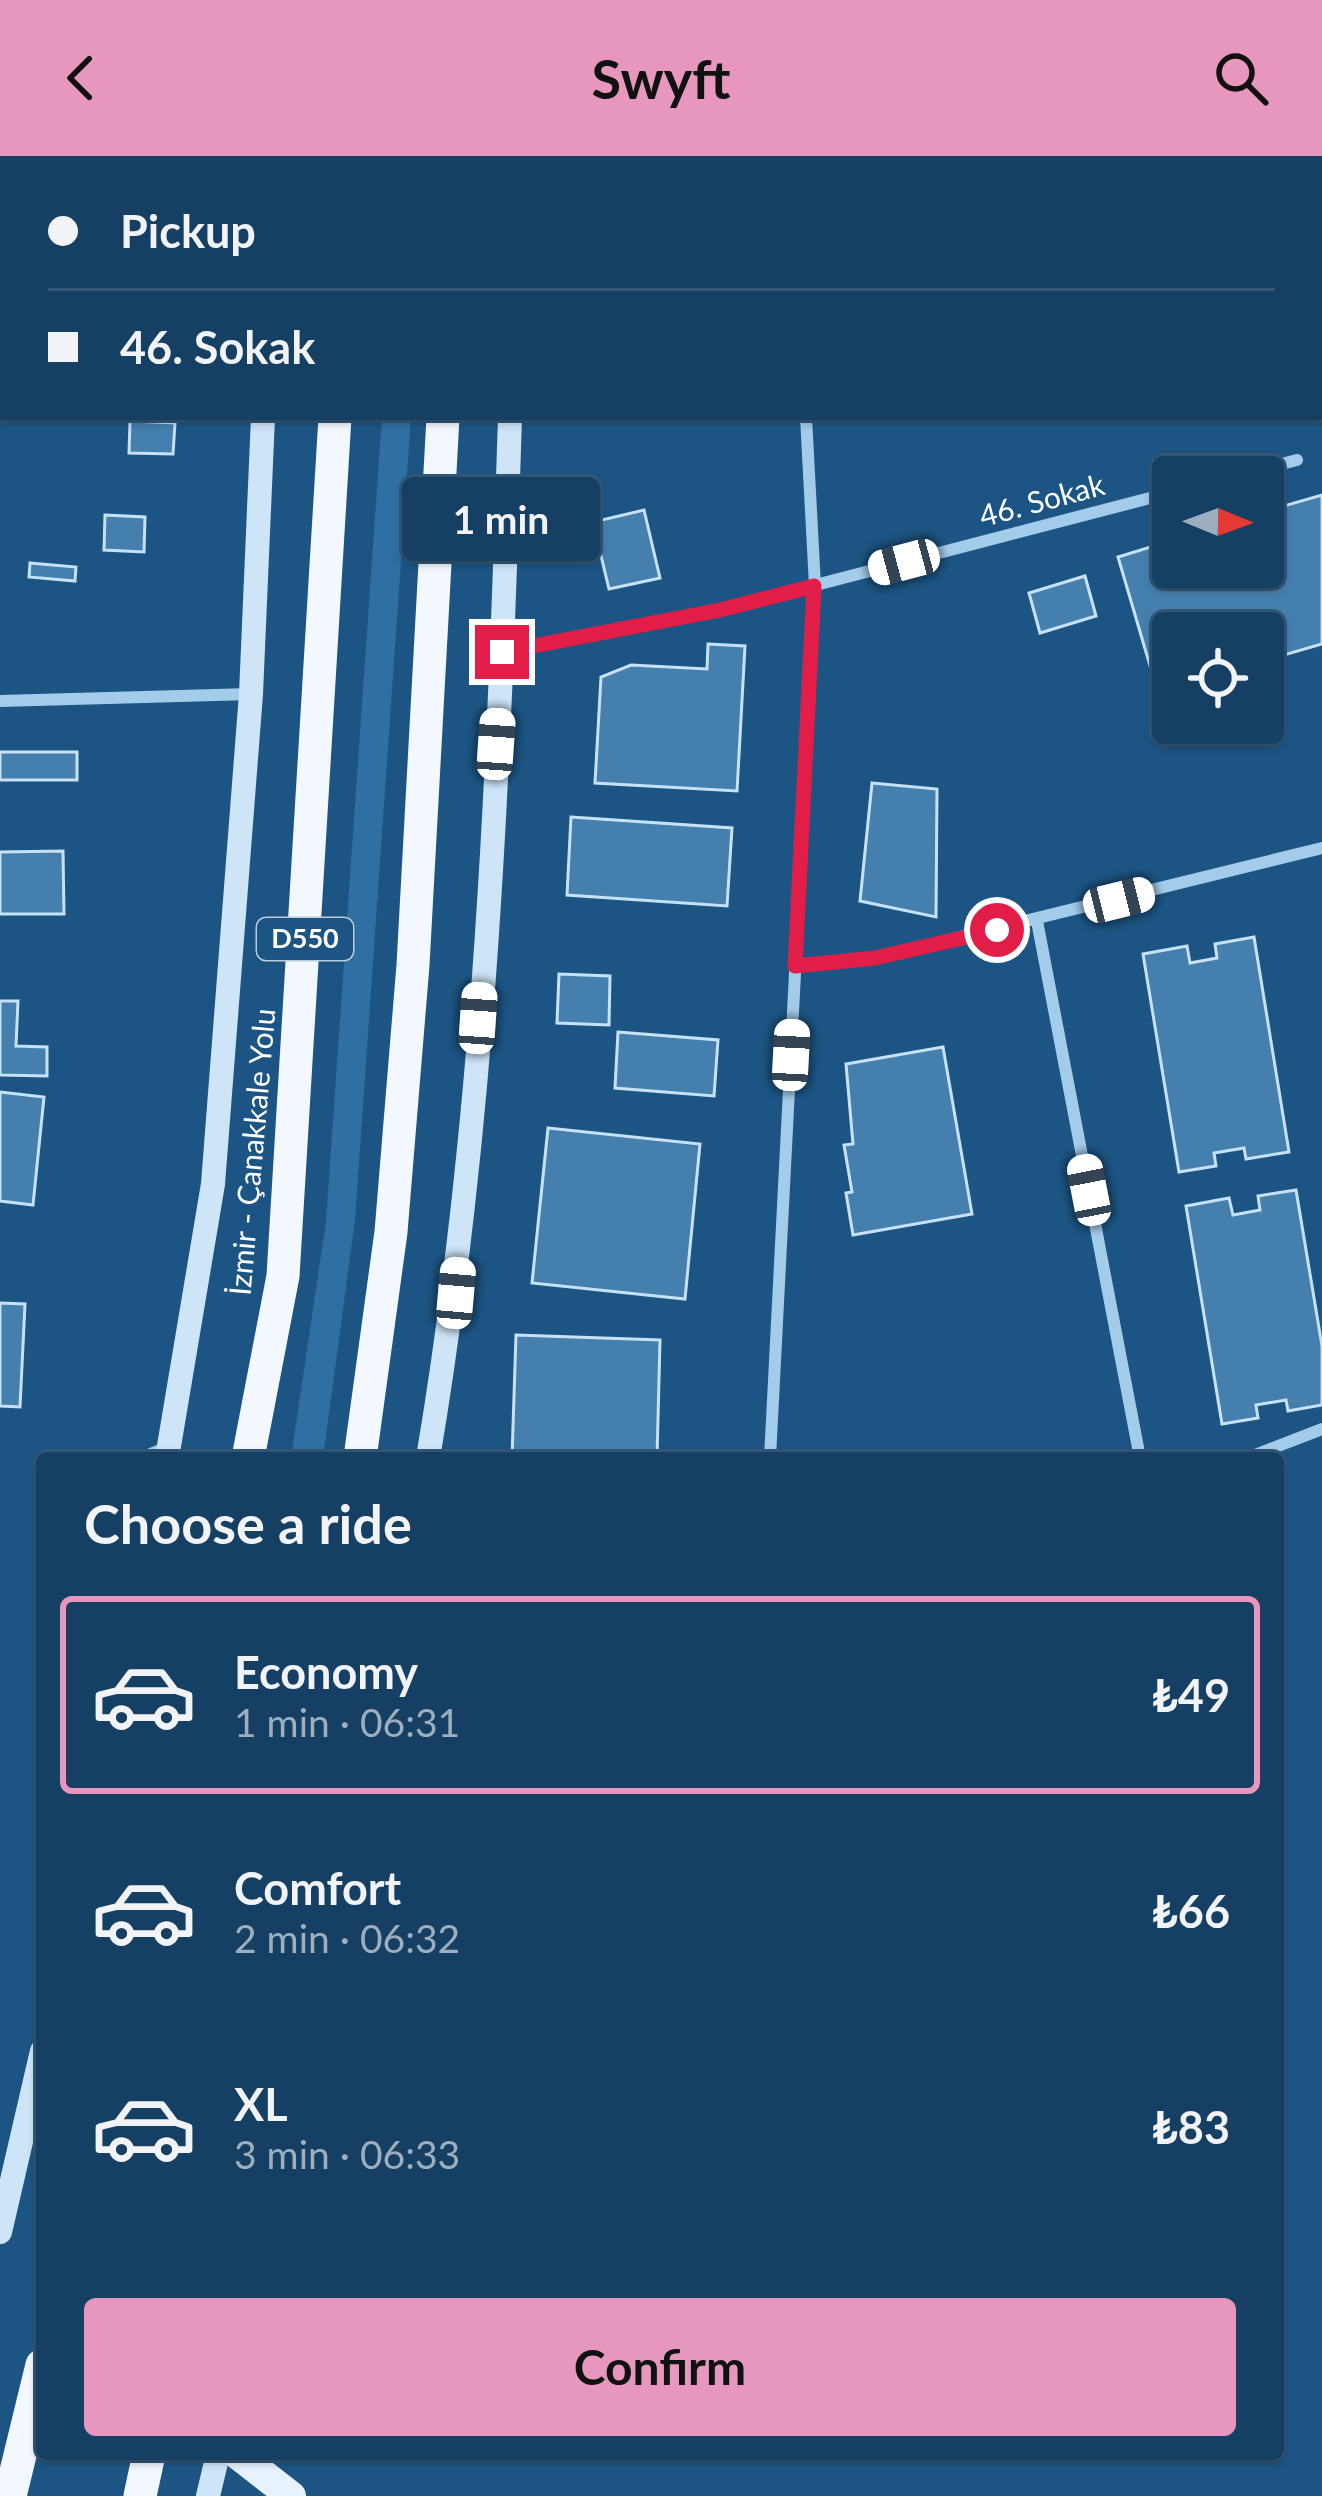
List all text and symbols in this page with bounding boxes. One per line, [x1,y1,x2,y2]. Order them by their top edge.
icon: back [48,45,114,111]
icon: search [1208,45,1274,111]
text: Swyft [592,46,730,111]
text: Pickup [120,204,256,258]
text: 46. Sokak [120,320,315,374]
north arrow [1152,456,1284,588]
map controls [1152,456,1284,744]
street label: 46. Sokak [975,465,1109,533]
callout: 1 min [403,478,601,562]
text: 1 min [453,496,549,542]
car [865,535,943,589]
button: locate [1152,612,1284,744]
route end [475,625,529,679]
car [476,707,516,781]
car [1080,874,1158,926]
route start [970,903,1024,957]
road number: D550 [257,918,353,960]
car [458,981,498,1055]
street label: İzmir - Çanakkale Yolu [221,1007,281,1297]
car [771,1018,811,1092]
car [1064,1151,1114,1229]
car [435,1256,477,1330]
text: Choose a ride [84,1491,412,1556]
icon: car [90,1641,198,1749]
text: Economy [234,1645,418,1699]
text: ₺49 [1152,1668,1230,1722]
text: 1 min · 06:31 [234,1699,460,1745]
icon: car [90,1857,198,1965]
text: Comfort [234,1861,401,1915]
text: ₺66 [1152,1884,1230,1938]
text: 2 min · 06:32 [234,1915,460,1961]
icon: car [90,2073,198,2181]
text: XL [234,2077,288,2131]
text: ₺83 [1152,2100,1230,2154]
text: 3 min · 06:33 [234,2131,460,2177]
button: Confirm [84,2298,1236,2436]

